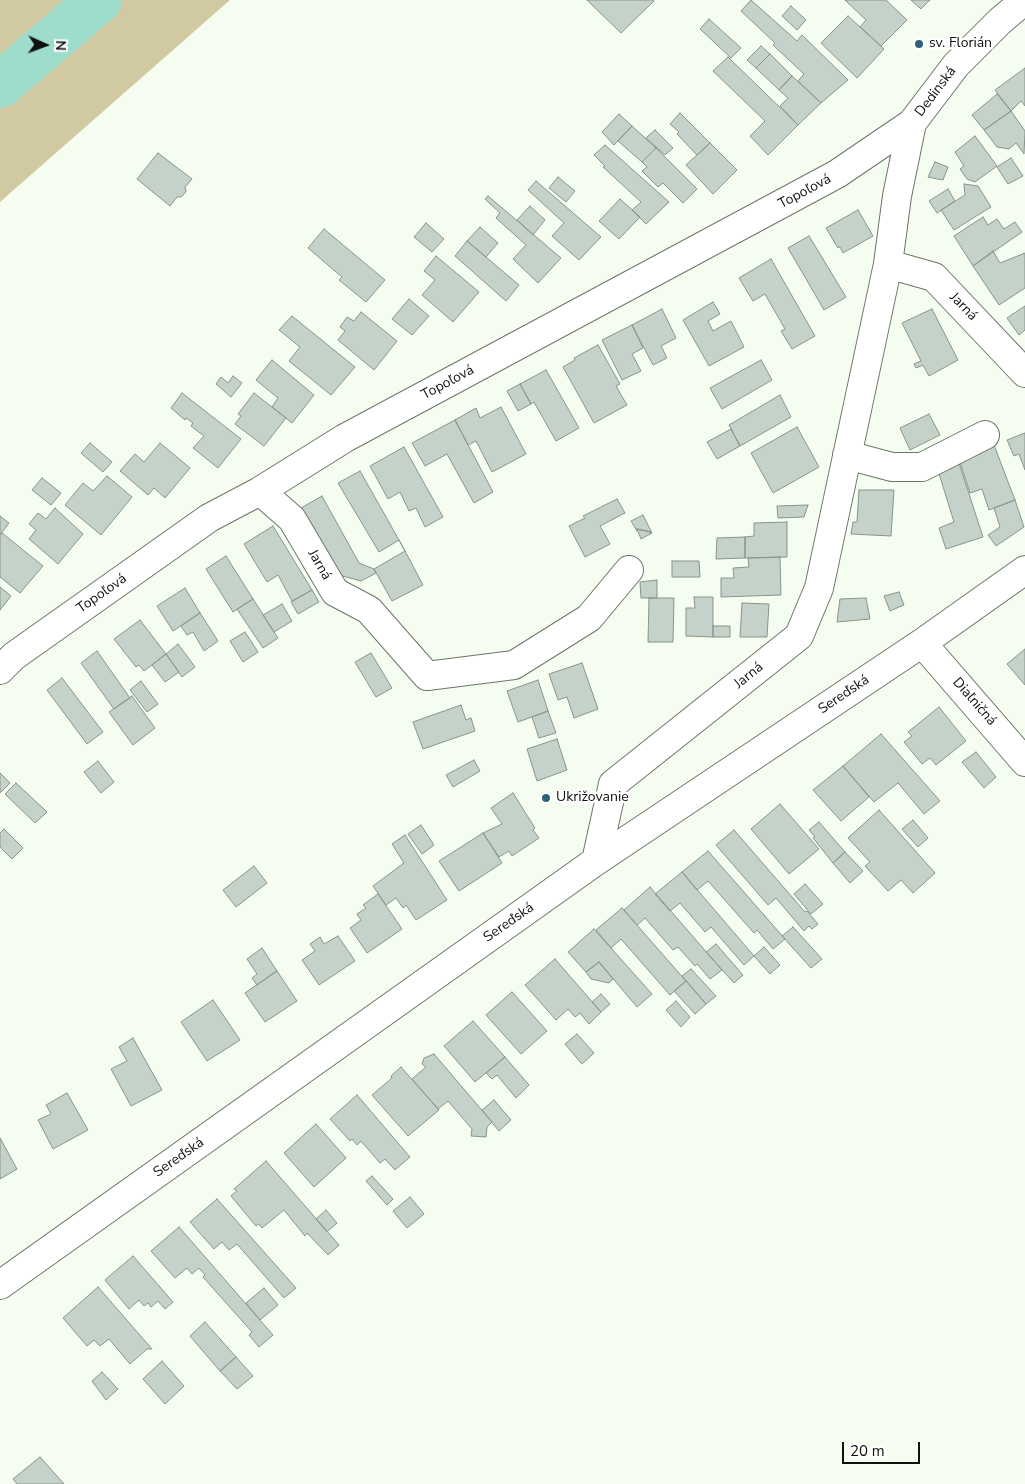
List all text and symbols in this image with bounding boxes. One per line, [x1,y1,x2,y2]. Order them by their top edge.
north arrow [20,20,70,70]
place label: sv. Florián [929,36,992,52]
marker: sv. Florián [913,38,925,50]
text: N [51,40,70,51]
street label: Dedinská [912,64,960,120]
street label: Topoľová [776,171,834,213]
street label: Jarná [946,290,980,324]
street label: Topoľová [419,362,477,404]
street label: Jarná [304,547,334,583]
street label: Topoľová [74,571,130,617]
street label: Jarná [731,659,767,693]
street label: Sereďská [815,672,873,718]
street label: Diaľničná [949,675,999,729]
place label: Ukrižovanie [556,790,629,806]
marker: Ukrižovanie [540,792,552,804]
street label: Sereďská [481,900,537,946]
street label: Sereďská [151,1135,207,1181]
scale bar [845,1432,922,1464]
text: 20 m [850,1441,885,1461]

